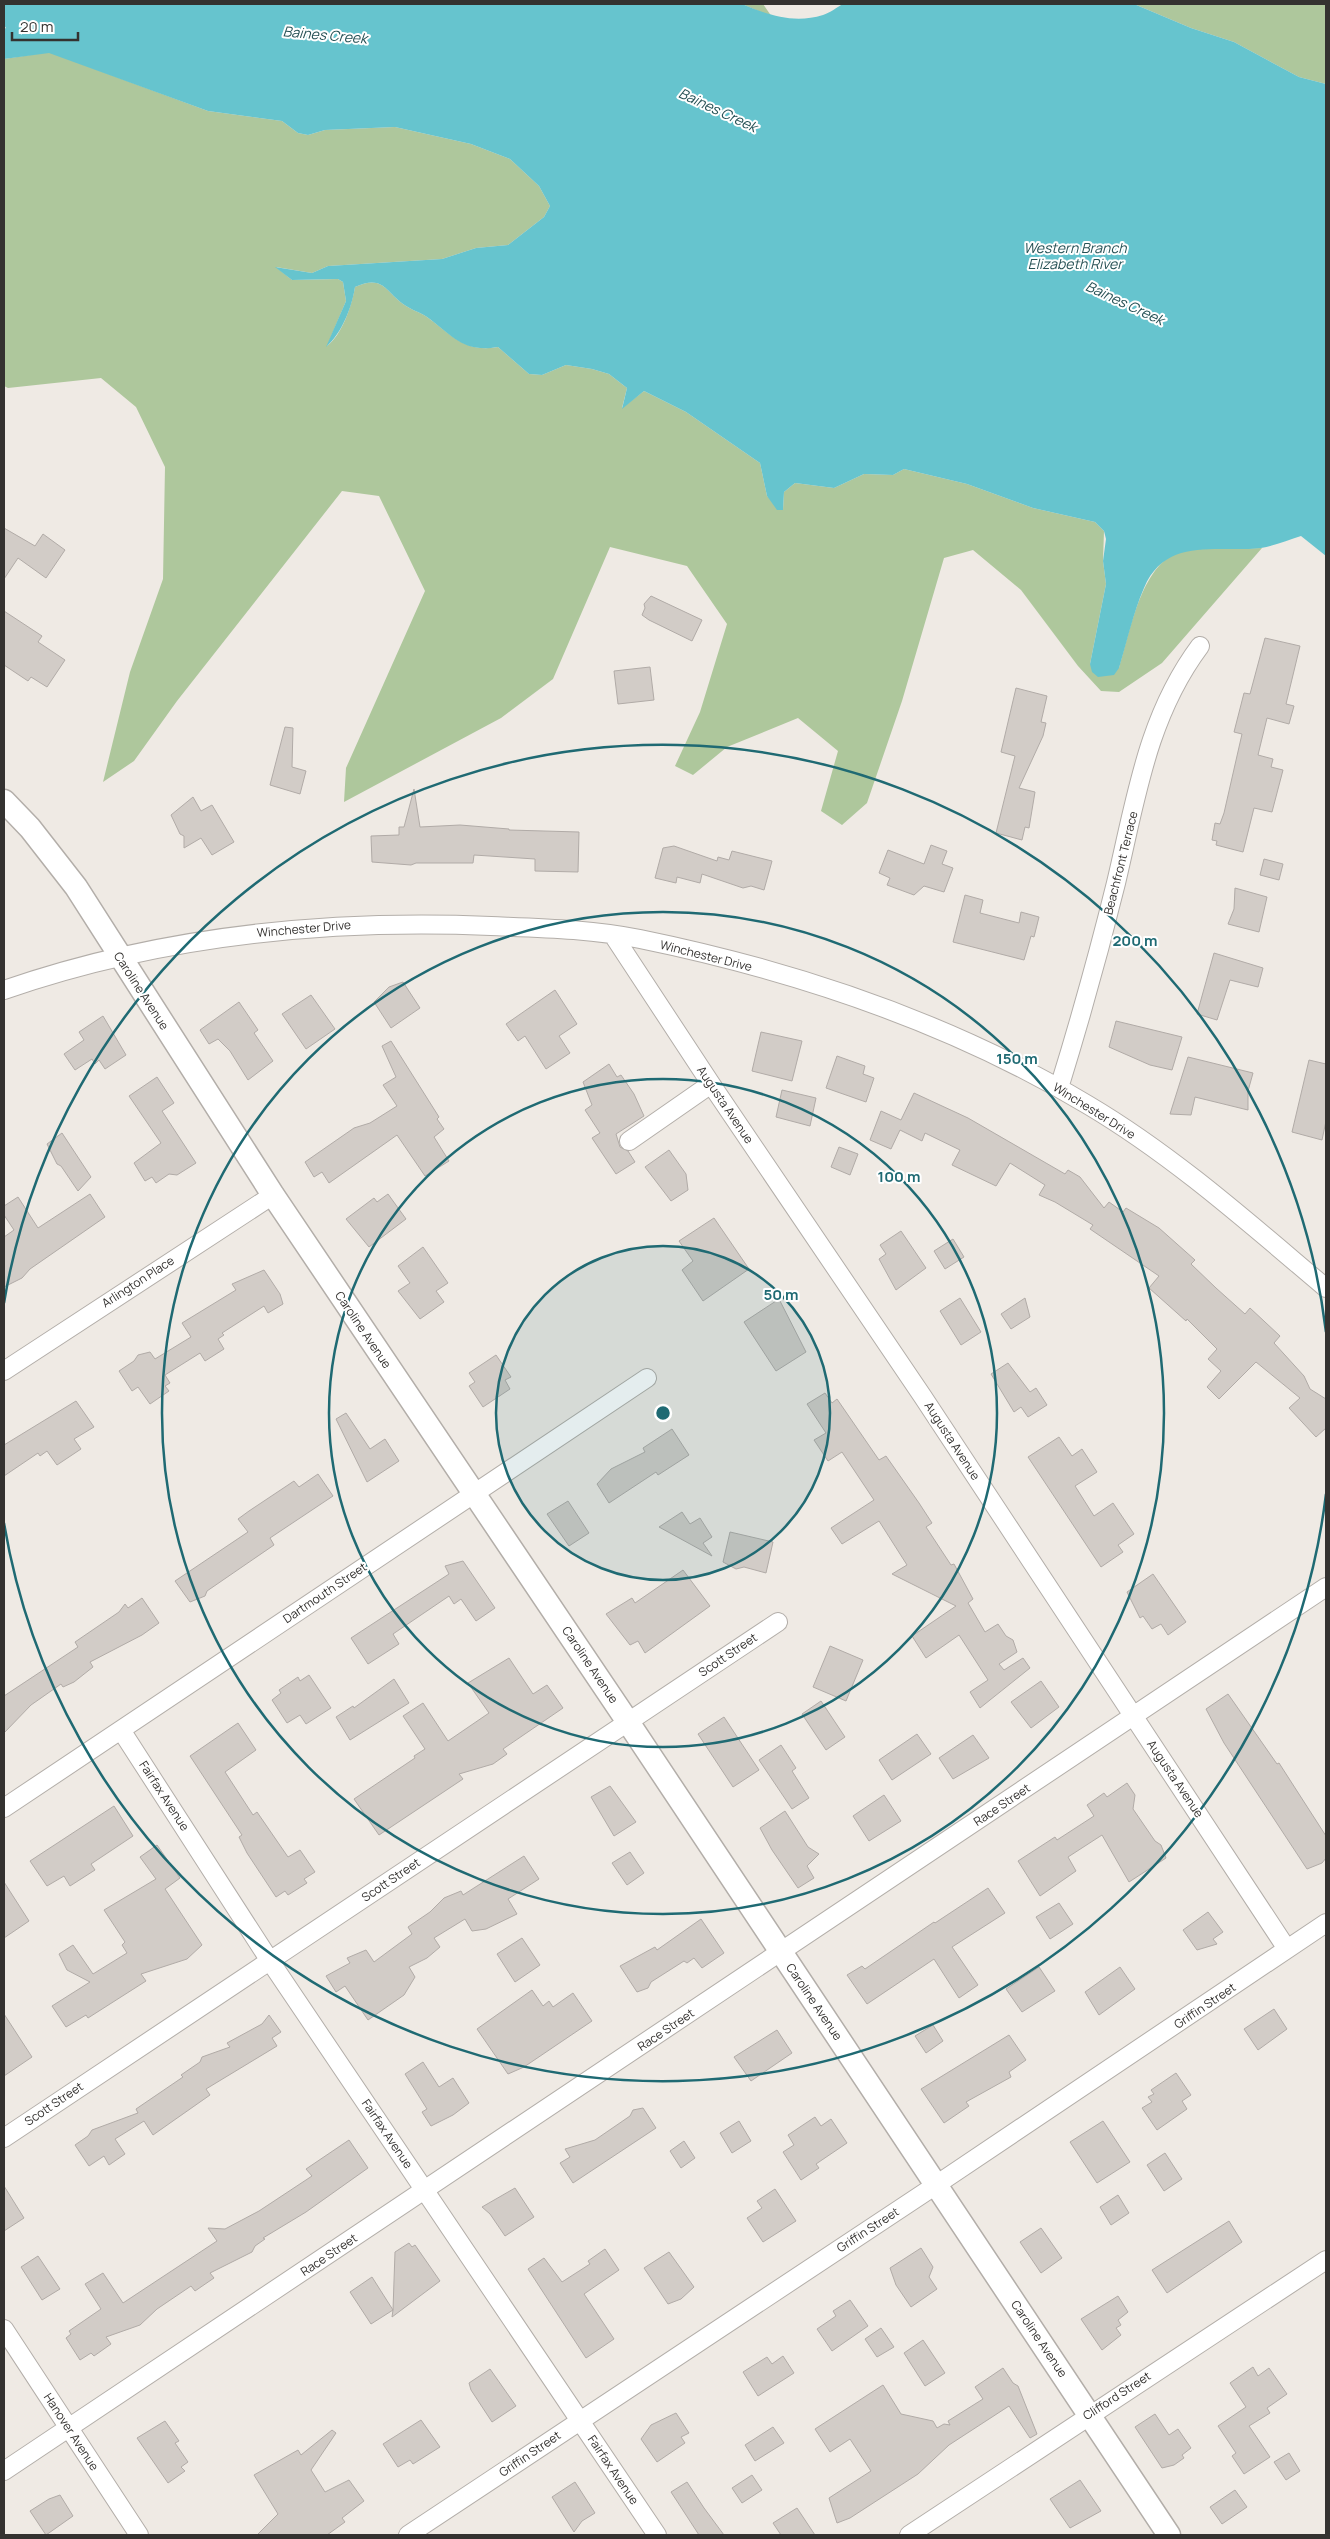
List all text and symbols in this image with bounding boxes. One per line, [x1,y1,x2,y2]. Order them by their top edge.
scale bar [12,10,79,42]
text: 20 m [20,16,53,37]
water label: Baines Creek [282,21,370,48]
water label: Baines Creek [676,83,762,137]
water label: Western Branch Elizabeth River [1024,238,1127,273]
water label: Baines Creek [1083,276,1169,330]
street label: Beachfront Terrace [1099,809,1142,917]
street label: Winchester Drive [256,916,352,941]
text: 200 m [1112,930,1158,951]
street label: Winchester Drive [658,936,754,975]
street label: Caroline Avenue [110,948,173,1033]
text: 150 m [996,1048,1038,1069]
street label: Augusta Avenue [693,1063,758,1147]
street label: Winchester Drive [1050,1078,1139,1143]
text: 100 m [878,1166,920,1187]
street label: Arlington Place [98,1252,177,1311]
text: 50 m [763,1284,799,1305]
street label: Caroline Avenue [331,1288,396,1372]
street label: Augusta Avenue [921,1398,984,1483]
centre of rings [654,1404,672,1422]
street label: Dartmouth Street [279,1558,370,1627]
street label: Caroline Avenue [558,1623,623,1707]
street label: Scott Street [695,1629,761,1681]
street label: Augusta Avenue [1143,1737,1208,1821]
street label: Fairfax Avenue [135,1757,193,1834]
street label: Race Street [970,1779,1034,1830]
street label: Scott Street [358,1854,424,1906]
street label: Caroline Avenue [782,1960,847,2044]
street label: Griffin Street [1170,1978,1239,2033]
street label: Race Street [634,2004,698,2055]
street label: Scott Street [21,2078,87,2130]
street label: Fairfax Avenue [358,2096,417,2172]
street label: Griffin Street [833,2203,902,2256]
street label: Race Street [297,2229,361,2280]
street label: Caroline Avenue [1007,2297,1072,2381]
street label: Clifford Street [1079,2367,1154,2424]
street label: Hanover Avenue [40,2390,103,2474]
street label: Griffin Street [495,2426,564,2481]
street label: Fairfax Avenue [584,2432,643,2508]

